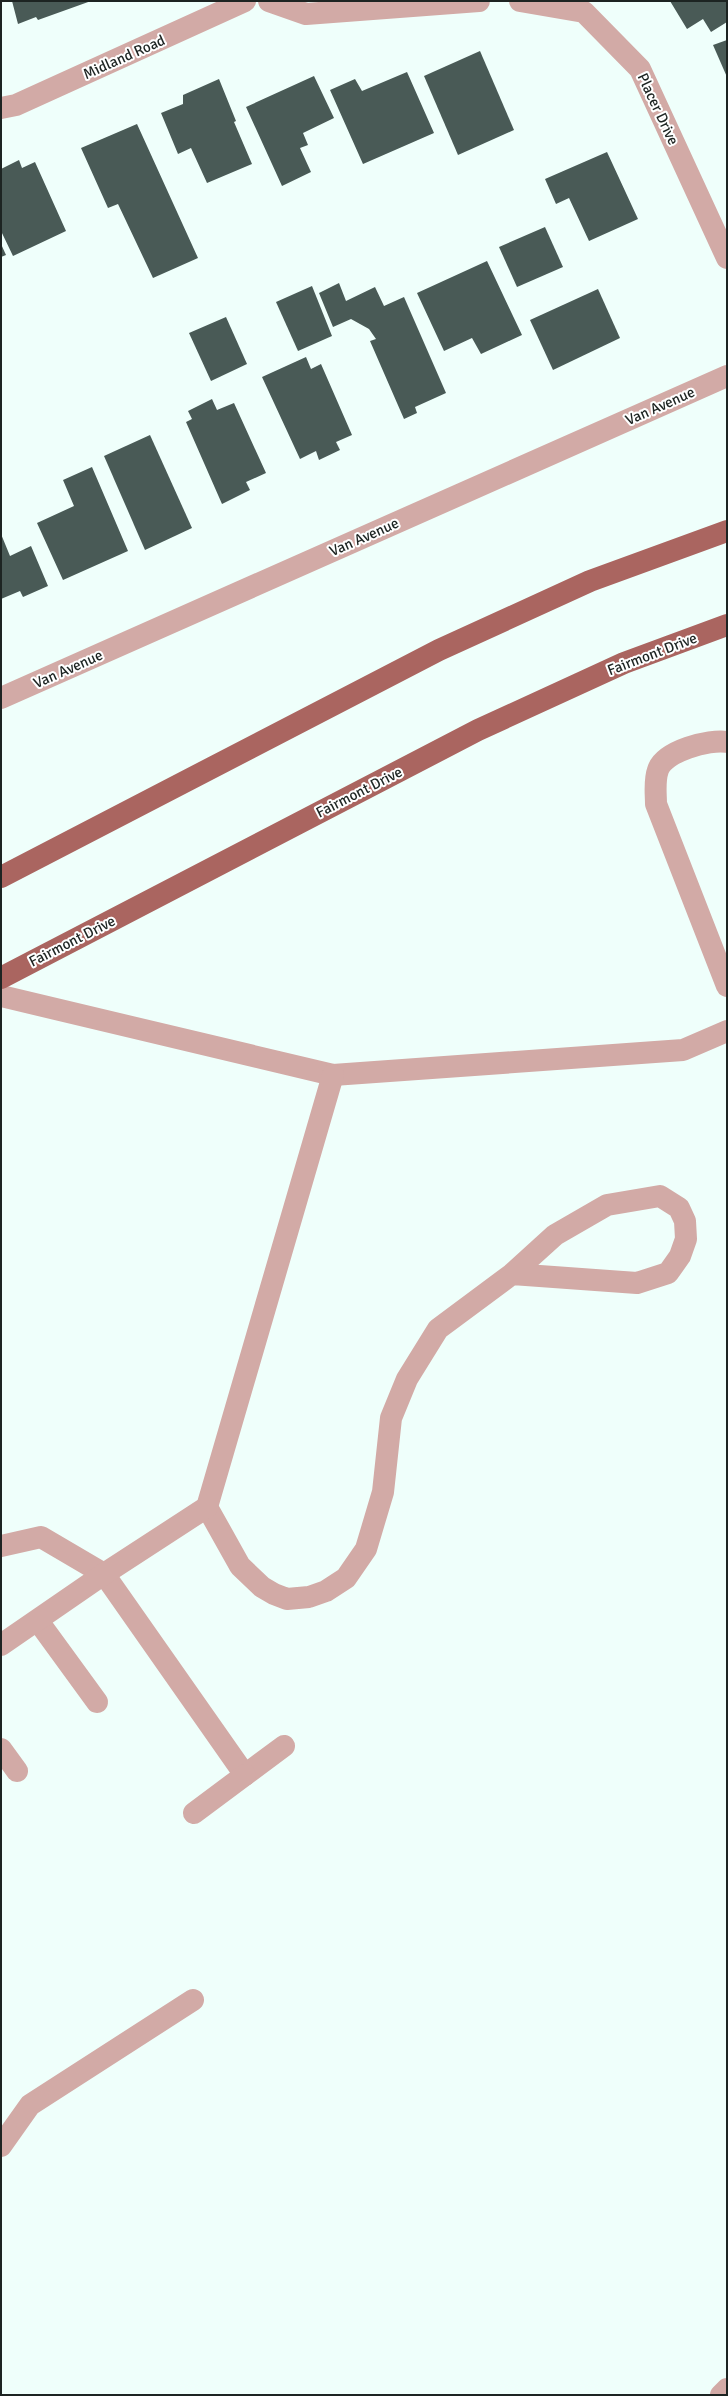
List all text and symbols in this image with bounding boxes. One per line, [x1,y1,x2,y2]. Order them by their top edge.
street label: Midland Road [80,31,168,83]
street label: Placer Drive [633,70,683,148]
street label: Van Avenue [623,383,697,429]
street label: Van Avenue [327,514,401,560]
street label: Fairmont Drive [605,629,699,679]
street label: Van Avenue [31,646,105,692]
street label: Fairmont Drive [313,763,405,821]
street label: Fairmont Drive [26,912,118,970]

